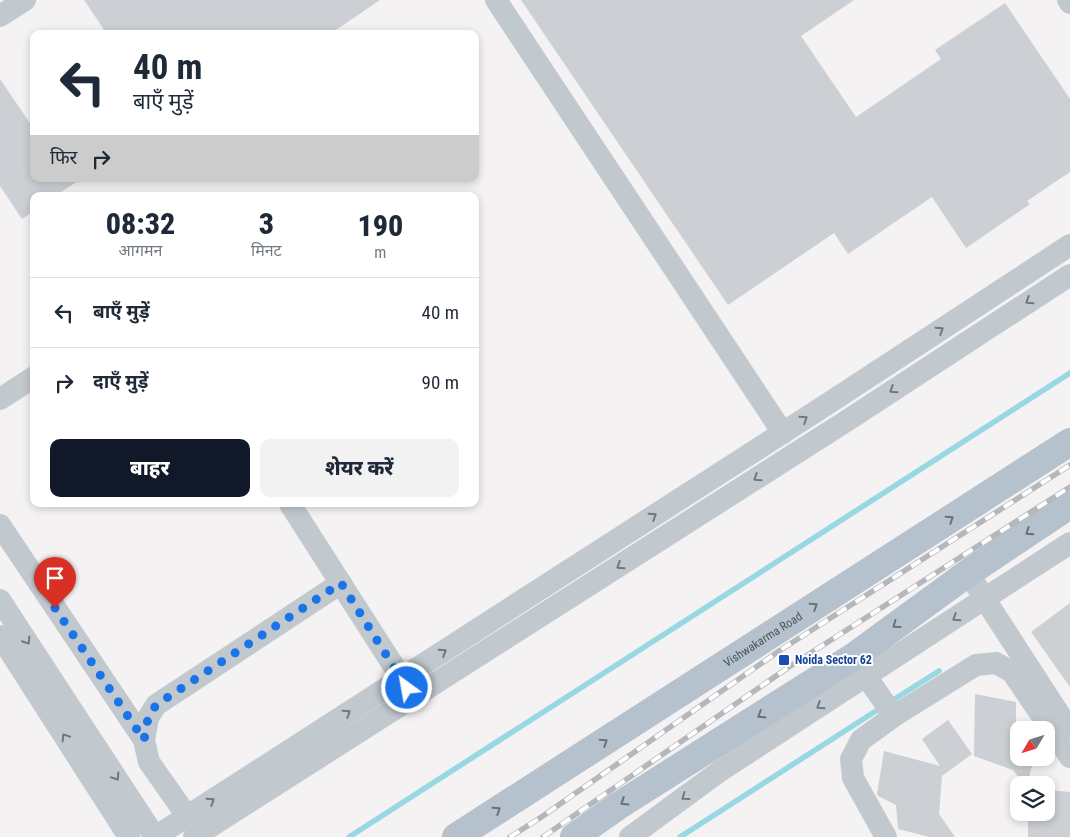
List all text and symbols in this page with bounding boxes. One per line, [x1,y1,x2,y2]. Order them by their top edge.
text: 40 m [133,47,202,88]
icon: left [50,50,115,115]
text: बाएँ मुड़ें [133,89,193,114]
icon: right [87,145,115,173]
text: फिर [50,146,77,169]
text: 08:32 [106,206,175,241]
text: 3 [259,206,274,241]
text: 190 [357,208,403,243]
text: आगमन [119,241,162,260]
text: मिनट [251,241,282,260]
text: m [374,243,386,262]
one-way arrow [1026,295,1035,305]
icon: left [50,299,78,327]
text: बाएँ मुड़ें [93,300,149,323]
text: 40 m [422,301,459,324]
one-way arrow [934,327,944,336]
icon: right [50,369,78,397]
text: दाएँ मुड़ें [93,370,148,393]
text: 90 m [422,371,459,394]
one-way arrow [890,384,899,394]
one-way arrow [798,416,808,425]
button: बाहर [50,439,250,497]
button: शेयर करें [260,439,459,497]
one-way arrow [753,472,762,482]
one-way arrow [647,513,656,523]
one-way arrow [945,515,954,525]
one-way arrow [1026,526,1035,535]
pin [34,557,76,608]
one-way arrow [616,559,625,569]
icon: arrive [41,564,69,592]
one-way arrow [808,603,817,613]
street label: Vishwakarma Road [721,609,805,670]
one-way arrow [952,611,961,621]
one-way arrow [892,619,902,628]
one-way arrow [21,635,30,645]
one-way arrow [437,648,446,658]
marker: Noida Sector 62 [777,653,791,667]
place label: Noida Sector 62 [795,653,872,667]
position arrow [380,661,432,713]
one-way arrow [816,700,825,710]
one-way arrow [757,709,767,718]
one-way arrow [342,710,351,719]
north arrow [1010,721,1055,766]
map controls [1010,721,1055,821]
one-way arrow [62,734,71,743]
one-way arrow [598,738,607,748]
one-way arrow [110,771,119,781]
button: layers [1010,776,1055,821]
one-way arrow [681,791,691,800]
one-way arrow [620,796,629,805]
one-way arrow [205,798,214,807]
one-way arrow [491,807,501,816]

